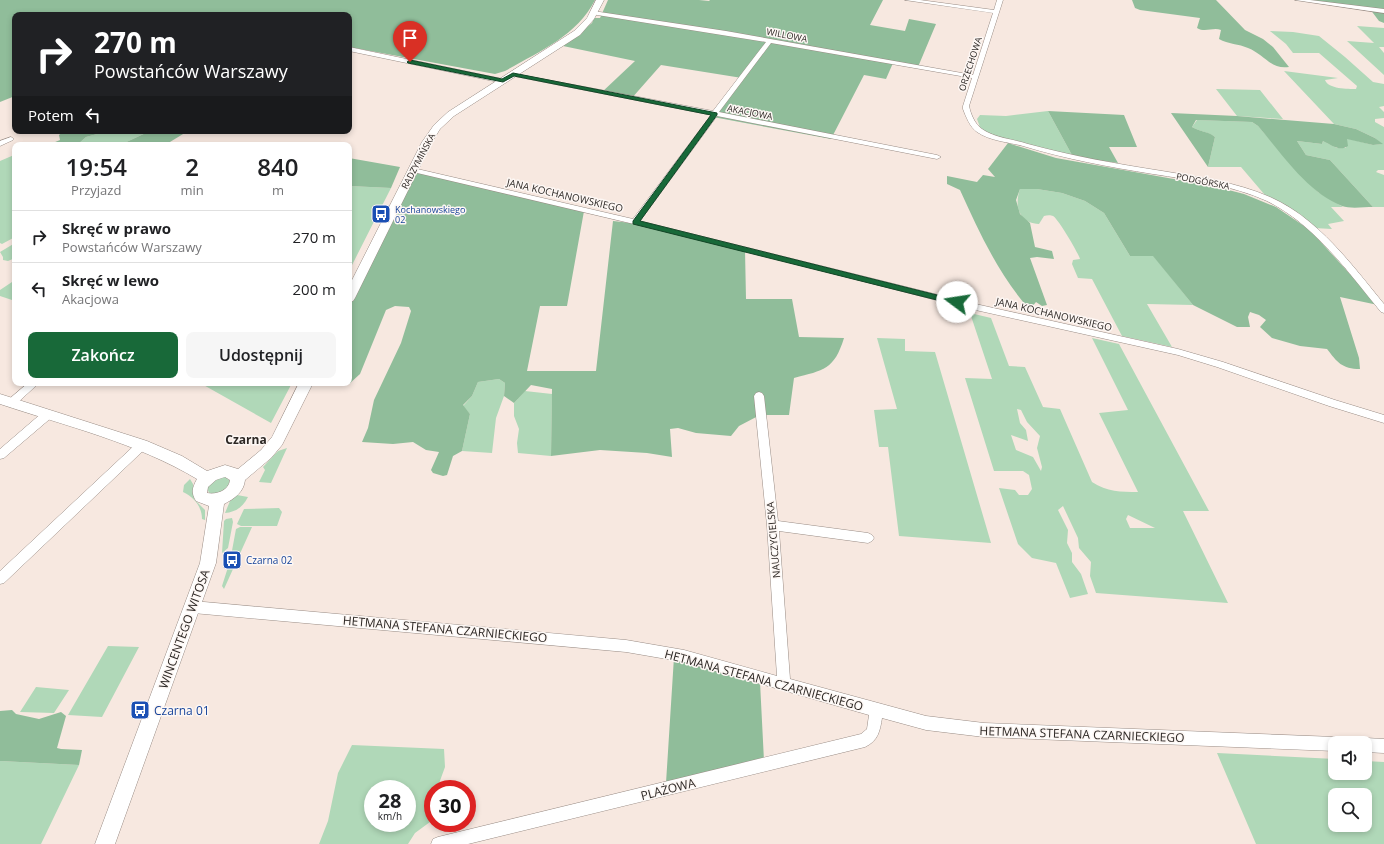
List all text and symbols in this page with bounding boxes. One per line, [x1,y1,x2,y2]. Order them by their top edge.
pin [393,21,427,62]
text: 270 m [94,23,177,61]
street label: WILLOWA [766,25,809,45]
icon: arrive [399,27,421,49]
icon: right [28,28,80,80]
street label: ORZECHOWA [955,35,985,93]
text: Powstańców Warszawy [94,59,288,83]
street label: AKACJOWA [726,101,774,123]
icon: left [82,104,104,126]
text: Potem [28,105,74,125]
street label: RADZYMIŃSKA [398,131,438,191]
text: 19:54 [66,150,127,183]
text: 2 [185,150,199,183]
text: 840 [257,150,298,183]
street label: PODGÓRSKA [1175,169,1231,193]
street label: JANA KOCHANOWSKIEGO [505,175,625,215]
text: Przyjazd [71,181,121,199]
text: min [181,181,204,199]
text: m [272,181,284,199]
bus stop icon: Kochanowskiego 02 [370,203,392,225]
place label: Kochanowskiego 02 [395,203,465,226]
text: Skręć w prawo [62,218,171,238]
icon: right [28,226,50,248]
text: 270 m [292,227,336,247]
text: Powstańców Warszawy [62,238,202,256]
text: Skręć w lewo [62,270,159,290]
icon: left [28,278,50,300]
text: 200 m [292,279,336,299]
position arrow [936,281,978,323]
text: Akacjowa [62,290,119,308]
street label: JANA KOCHANOWSKIEGO [994,294,1114,334]
button: Zakończ [28,332,178,378]
button: Udostępnij [186,332,336,378]
district label: Czarna [225,431,267,448]
street label: NAUCZYCIELSKA [763,501,783,579]
bus stop icon: Czarna 02 [221,549,243,571]
place label: Czarna 02 [246,553,293,567]
street label: WINCENTEGO WITOSA [155,567,214,691]
street label: HETMANA STEFANA CZARNIECKIEGO [342,612,548,646]
street label: HETMANA STEFANA CZARNIECKIEGO [663,645,865,715]
bus stop icon: Czarna 01 [129,699,151,721]
place label: Czarna 01 [154,702,210,719]
street label: HETMANA STEFANA CZARNIECKIEGO [979,722,1185,746]
map controls [1328,736,1372,832]
button: sound [1328,736,1372,780]
street label: PLAŻOWA [639,774,698,804]
speed limit sign: 30 [424,780,476,832]
text: 28 [379,787,401,814]
button: search [1328,788,1372,832]
text: km/h [378,809,402,823]

